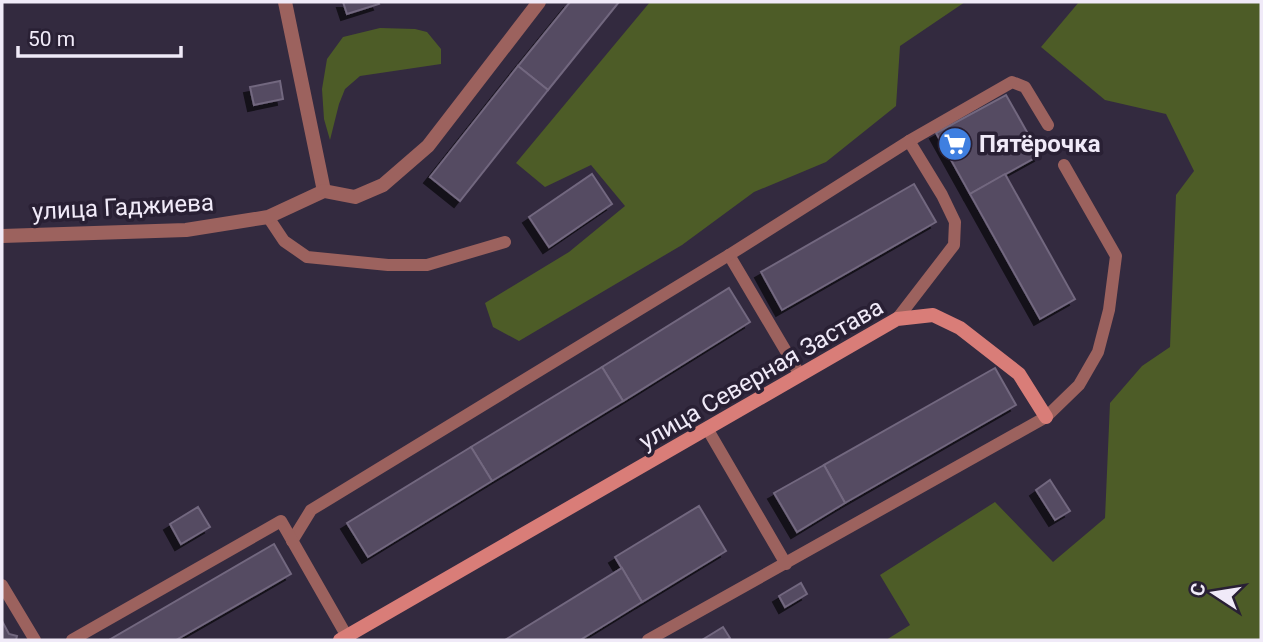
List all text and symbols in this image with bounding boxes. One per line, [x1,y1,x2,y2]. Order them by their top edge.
scale bar [18,14,180,58]
text: 50 m [28,27,75,51]
supermarket icon: Пятёрочка [936,125,974,163]
place label: Пятёрочка [979,130,1101,158]
street label: улица Гаджиева [31,188,215,226]
street label: улица Северная Застава [634,293,888,455]
north arrow [1179,558,1249,628]
text: С [1185,581,1210,598]

